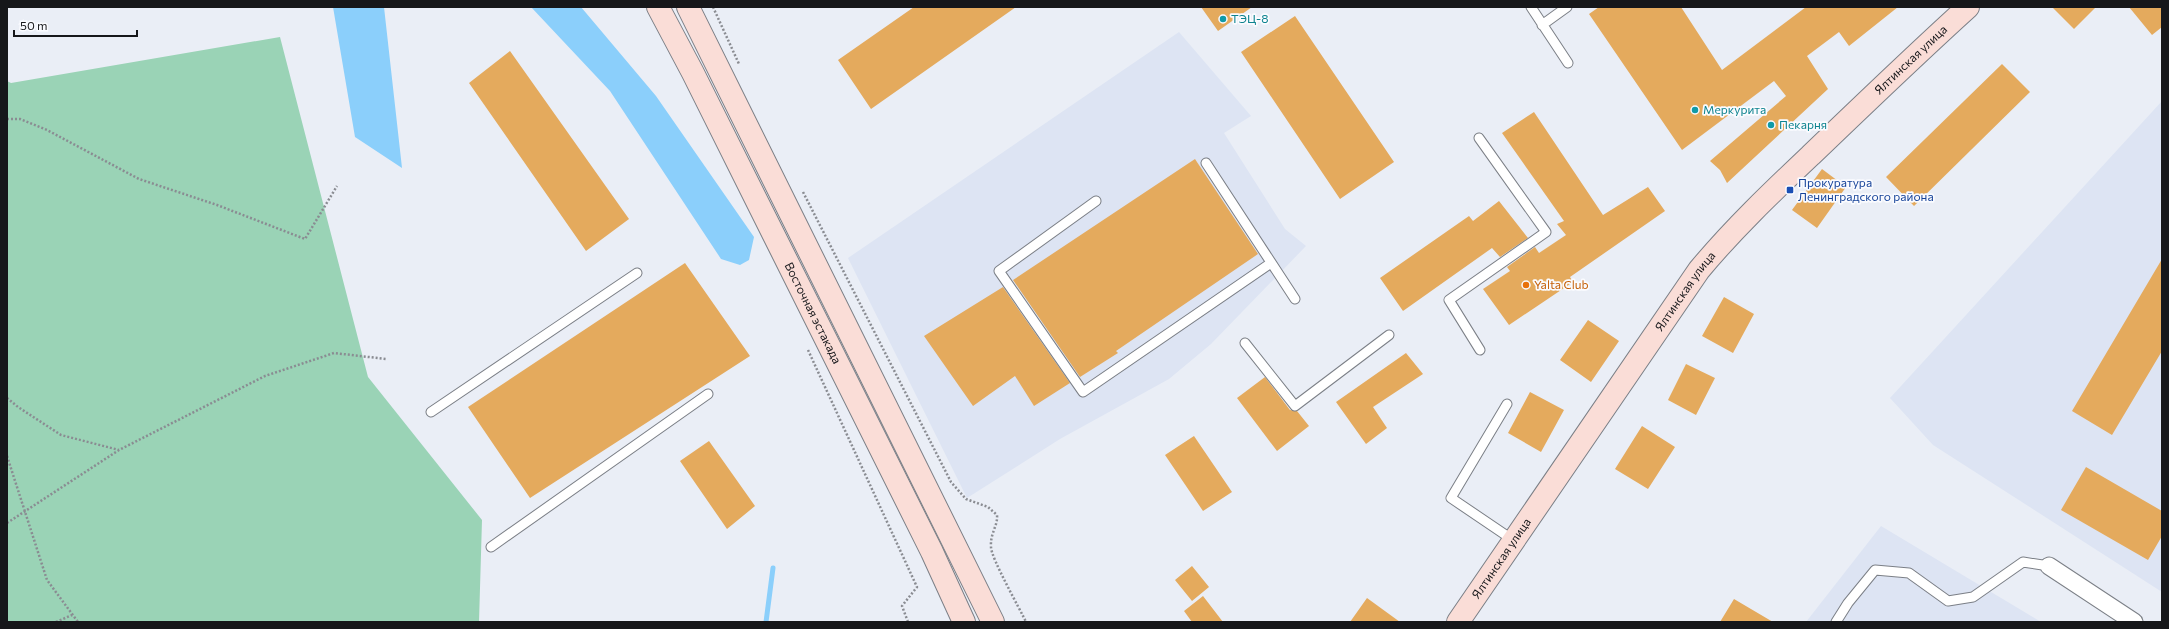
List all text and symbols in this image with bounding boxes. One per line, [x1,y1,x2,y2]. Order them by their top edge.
place label: ТЭЦ-8 [1231,11,1268,25]
scale bar [14,12,137,38]
marker: ТЭЦ-8 [1218,14,1228,24]
text: 50 m [20,18,48,32]
street label: Ялтинская улица [1871,22,1949,97]
place label: Меркурита [1703,102,1766,116]
marker: Меркурита [1690,105,1700,115]
place label: Пекарня [1779,117,1827,131]
marker: Пекарня [1766,120,1776,130]
place label: Прокуратура Ленинградского района [1798,175,1934,203]
marker: Прокуратура Ленинградского района [1785,185,1795,195]
street label: Ялтинская улица [1651,248,1718,333]
street label: Восточная эстакада [783,260,845,366]
place label: Yalta Club [1534,277,1589,291]
marker: Yalta Club [1521,280,1531,290]
street label: Ялтинская улица [1468,515,1533,601]

